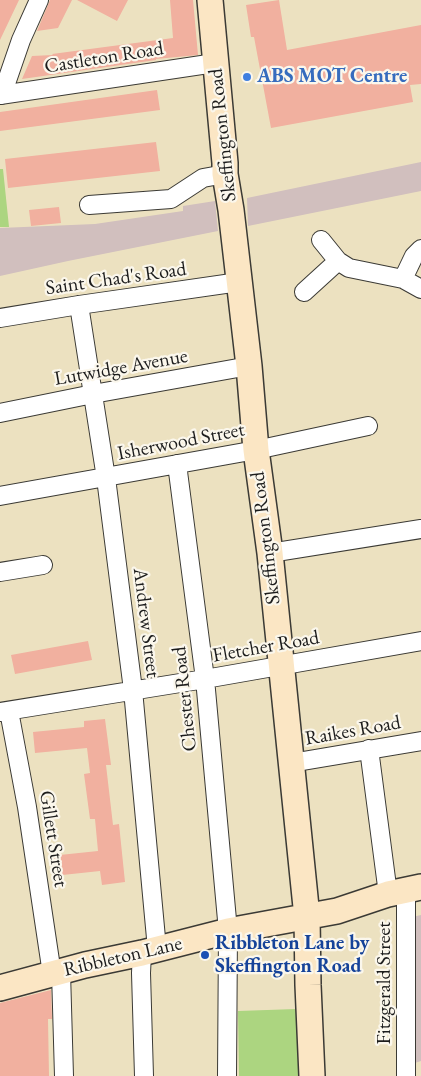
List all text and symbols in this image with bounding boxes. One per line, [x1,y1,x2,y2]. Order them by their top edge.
street label: Castleton Road [43,37,165,79]
place label: ABS MOT Centre [257,65,407,89]
street label: Skeffington Road [204,67,242,203]
marker: ABS MOT Centre [241,71,253,83]
street label: Saint Chad's Road [44,257,188,301]
street label: Lutwidge Avenue [52,344,190,392]
street label: Isherwood Street [115,418,247,466]
street label: Skeffington Road [246,470,286,606]
street label: Andrew Street [127,567,165,679]
street label: Fletcher Road [211,626,321,668]
street label: Chester Road [168,645,202,753]
street label: Raikes Road [303,711,403,751]
street label: Gillett Street [34,789,72,889]
street label: Fitzgerald Street [373,922,397,1044]
street label: Ribbleton Lane [61,932,185,982]
place label: Ribbleton Lane by Skeffington Road [215,932,369,979]
marker: Ribbleton Lane by Skeffington Road [199,949,211,961]

